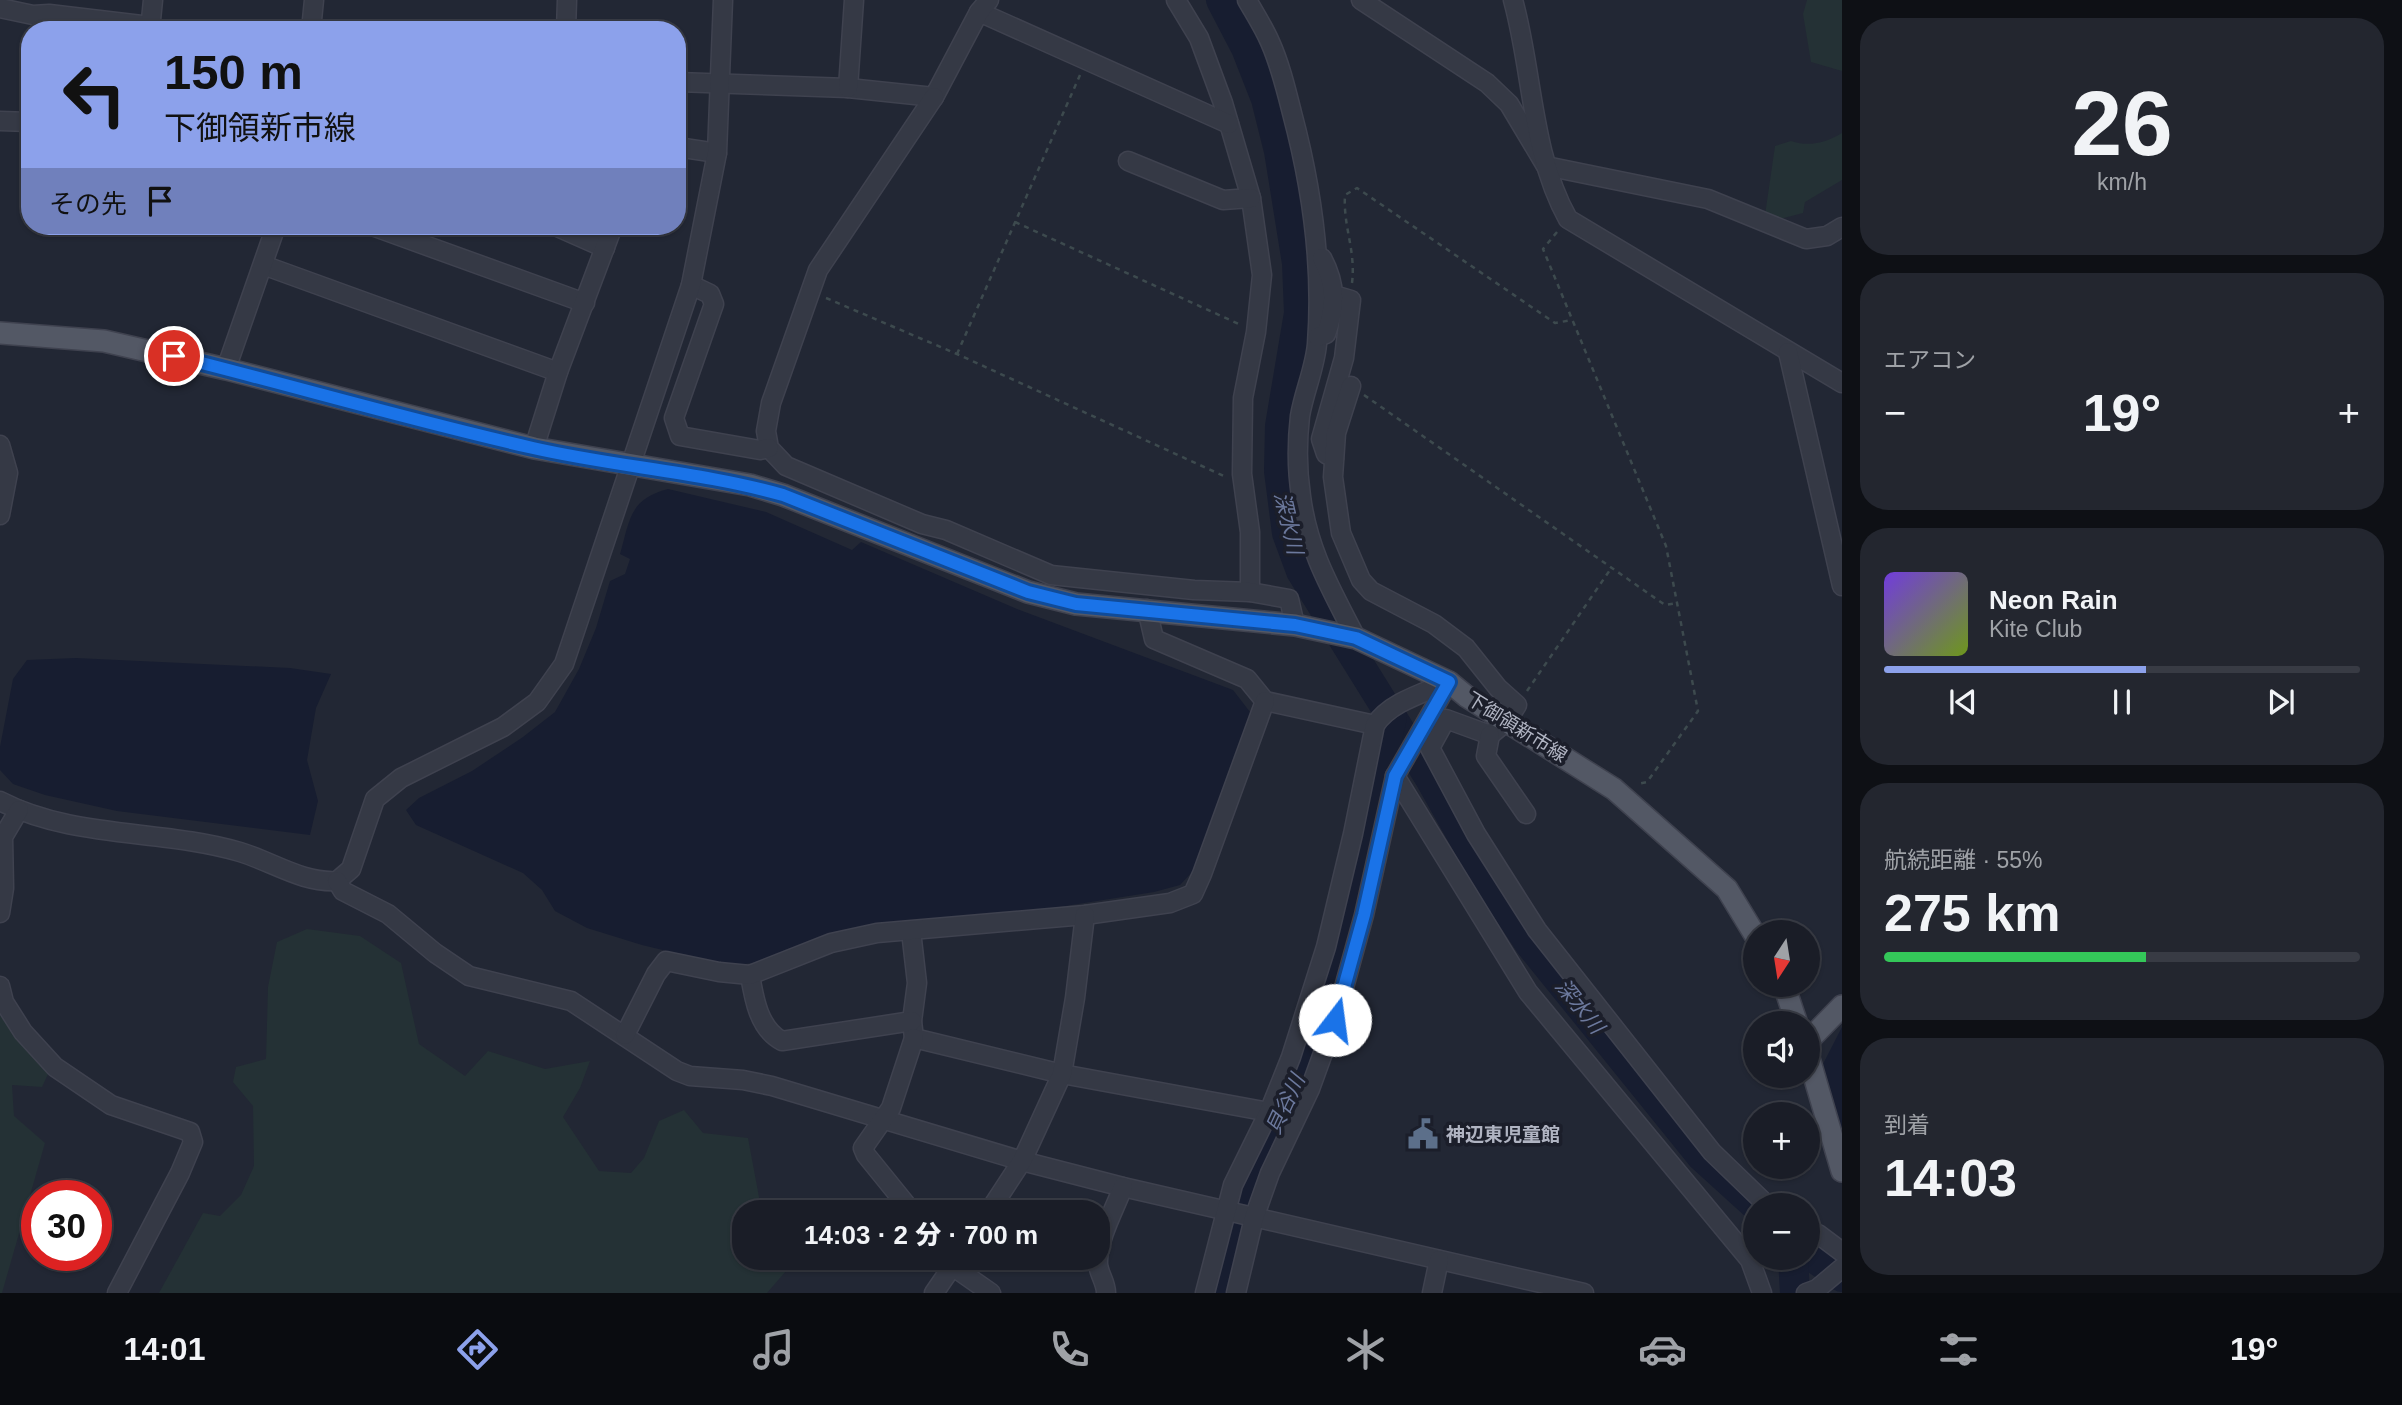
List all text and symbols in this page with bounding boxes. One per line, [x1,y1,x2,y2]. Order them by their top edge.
text: 150 m [164,45,303,99]
icon: left [49,49,140,140]
text: 26 [2071,73,2173,174]
text: 下御領新市線 [164,110,356,146]
text: km/h [2097,169,2147,195]
icon: arrive [141,182,179,220]
text: その先 [49,189,127,219]
pin [144,326,204,386]
icon: arrive [155,337,193,375]
text: エアコン [1884,347,1976,373]
text: 19° [2083,384,2161,442]
text: − [1884,392,1906,434]
text: + [2338,392,2360,434]
water label: 深水川 [1271,490,1308,558]
text: Neon Rain [1989,585,2118,615]
text: Kite Club [1989,616,2082,642]
icon: previous [1944,683,1982,721]
icon: pause [2103,683,2141,721]
icon: next [2262,683,2300,721]
street label: 下御領新市線 [1463,688,1571,766]
text: 航続距離 · 55% [1884,847,2042,873]
text: 275 km [1884,884,2060,942]
north arrow [1743,920,1820,998]
map controls [1743,920,1820,1270]
water label: 深水川 [1551,974,1610,1039]
position arrow [1298,983,1372,1057]
button: sound [1743,1011,1820,1088]
water label: 貝谷川 [1261,1069,1310,1137]
button: + [1743,1102,1820,1179]
text: 到着 [1884,1112,1930,1138]
public building icon: 神辺東児童館 [1406,1117,1440,1151]
place label: 神辺東児童館 [1446,1124,1560,1145]
text: 14:03 [1884,1149,2017,1207]
speed limit sign: 30 [21,1180,112,1271]
button: − [1743,1193,1820,1270]
text: 14:03 · 2 分 · 700 m [804,1220,1038,1250]
icon: directions [453,1325,502,1374]
icon: music [749,1325,798,1374]
icon: phone [1045,1325,1094,1374]
icon: climate [1341,1325,1390,1374]
icon: car [1638,1325,1687,1374]
icon: filters [1934,1325,1983,1374]
text: 14:01 [124,1331,205,1367]
text: 19° [2230,1331,2278,1367]

